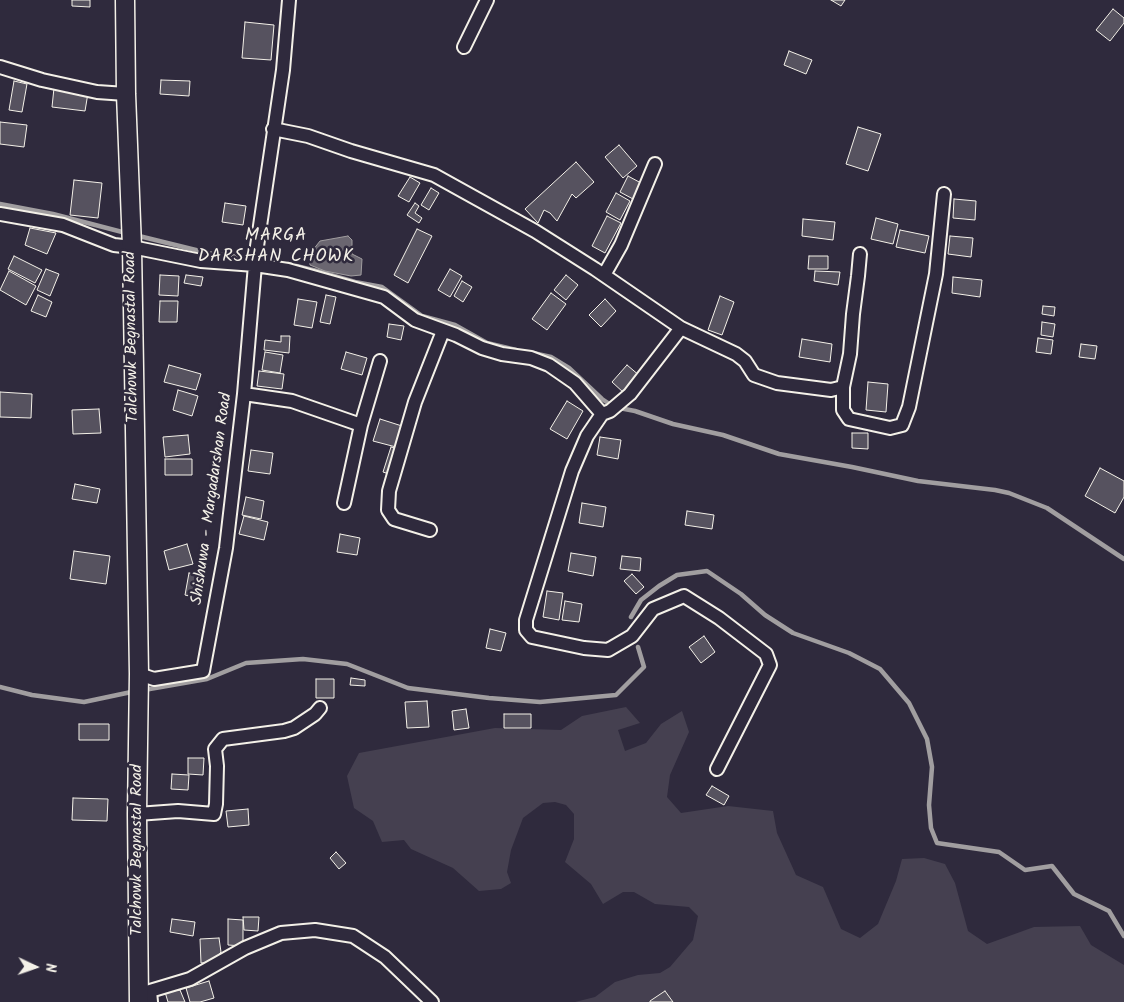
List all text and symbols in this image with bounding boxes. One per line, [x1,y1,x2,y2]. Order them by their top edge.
district label: MARGA DARSHAN CHOWK [196,226,356,268]
street label: Talchowk Begnastal Road [122,251,144,423]
street label: Shishuwa - Margadarshan Road [189,392,237,606]
street label: Talchowk Begnastal Road [128,764,148,936]
north arrow [10,942,60,992]
text: N [39,963,61,973]

